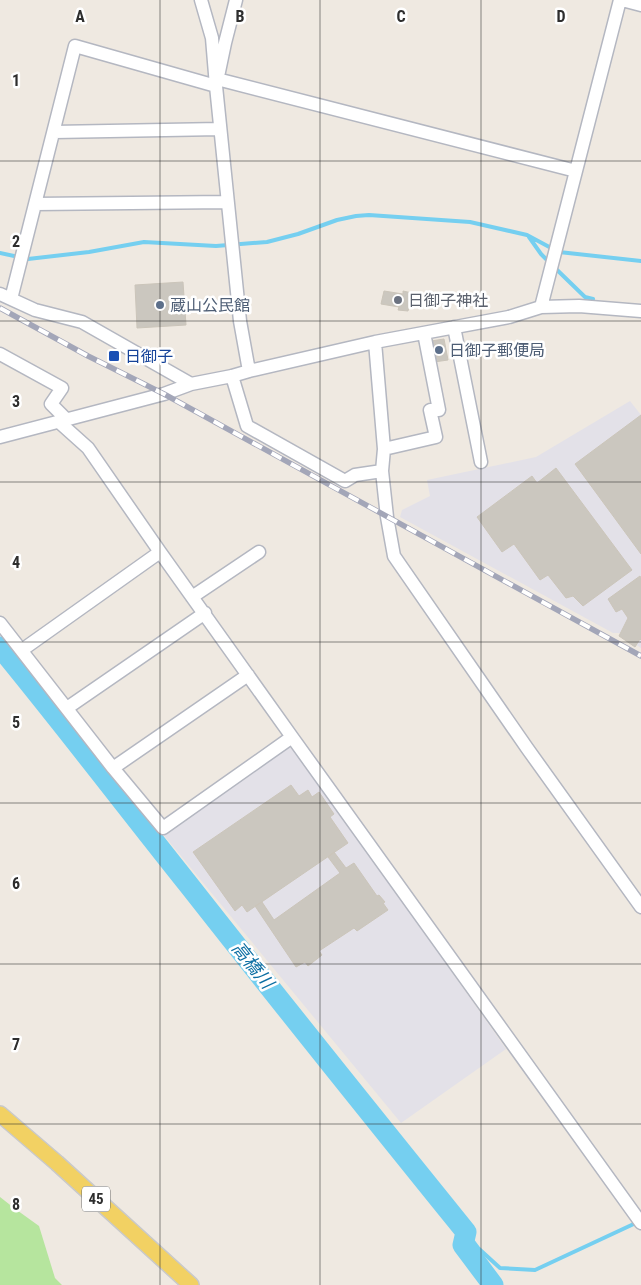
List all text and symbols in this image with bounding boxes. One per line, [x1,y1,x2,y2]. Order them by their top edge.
text: A [75,7,85,26]
text: B [236,7,245,26]
text: C [396,7,406,26]
text: D [556,7,566,26]
text: 1 [12,71,20,90]
text: 2 [12,232,20,251]
place label: 日御子神社 [408,291,488,310]
marker: 日御子神社 [392,294,404,306]
place label: 蔵山公民館 [170,296,250,315]
marker: 蔵山公民館 [154,299,166,311]
place label: 日御子郵便局 [449,341,545,360]
marker: 日御子郵便局 [433,344,445,356]
place label: 日御子 [125,347,173,366]
marker: 日御子 [107,349,121,363]
text: 3 [12,392,20,411]
text: 4 [12,553,20,572]
text: 5 [12,713,20,732]
text: 6 [12,874,20,893]
water label: 高橋川 [228,937,279,994]
text: 7 [12,1035,20,1054]
road number: 45 [82,1186,110,1212]
text: 8 [12,1195,20,1214]

